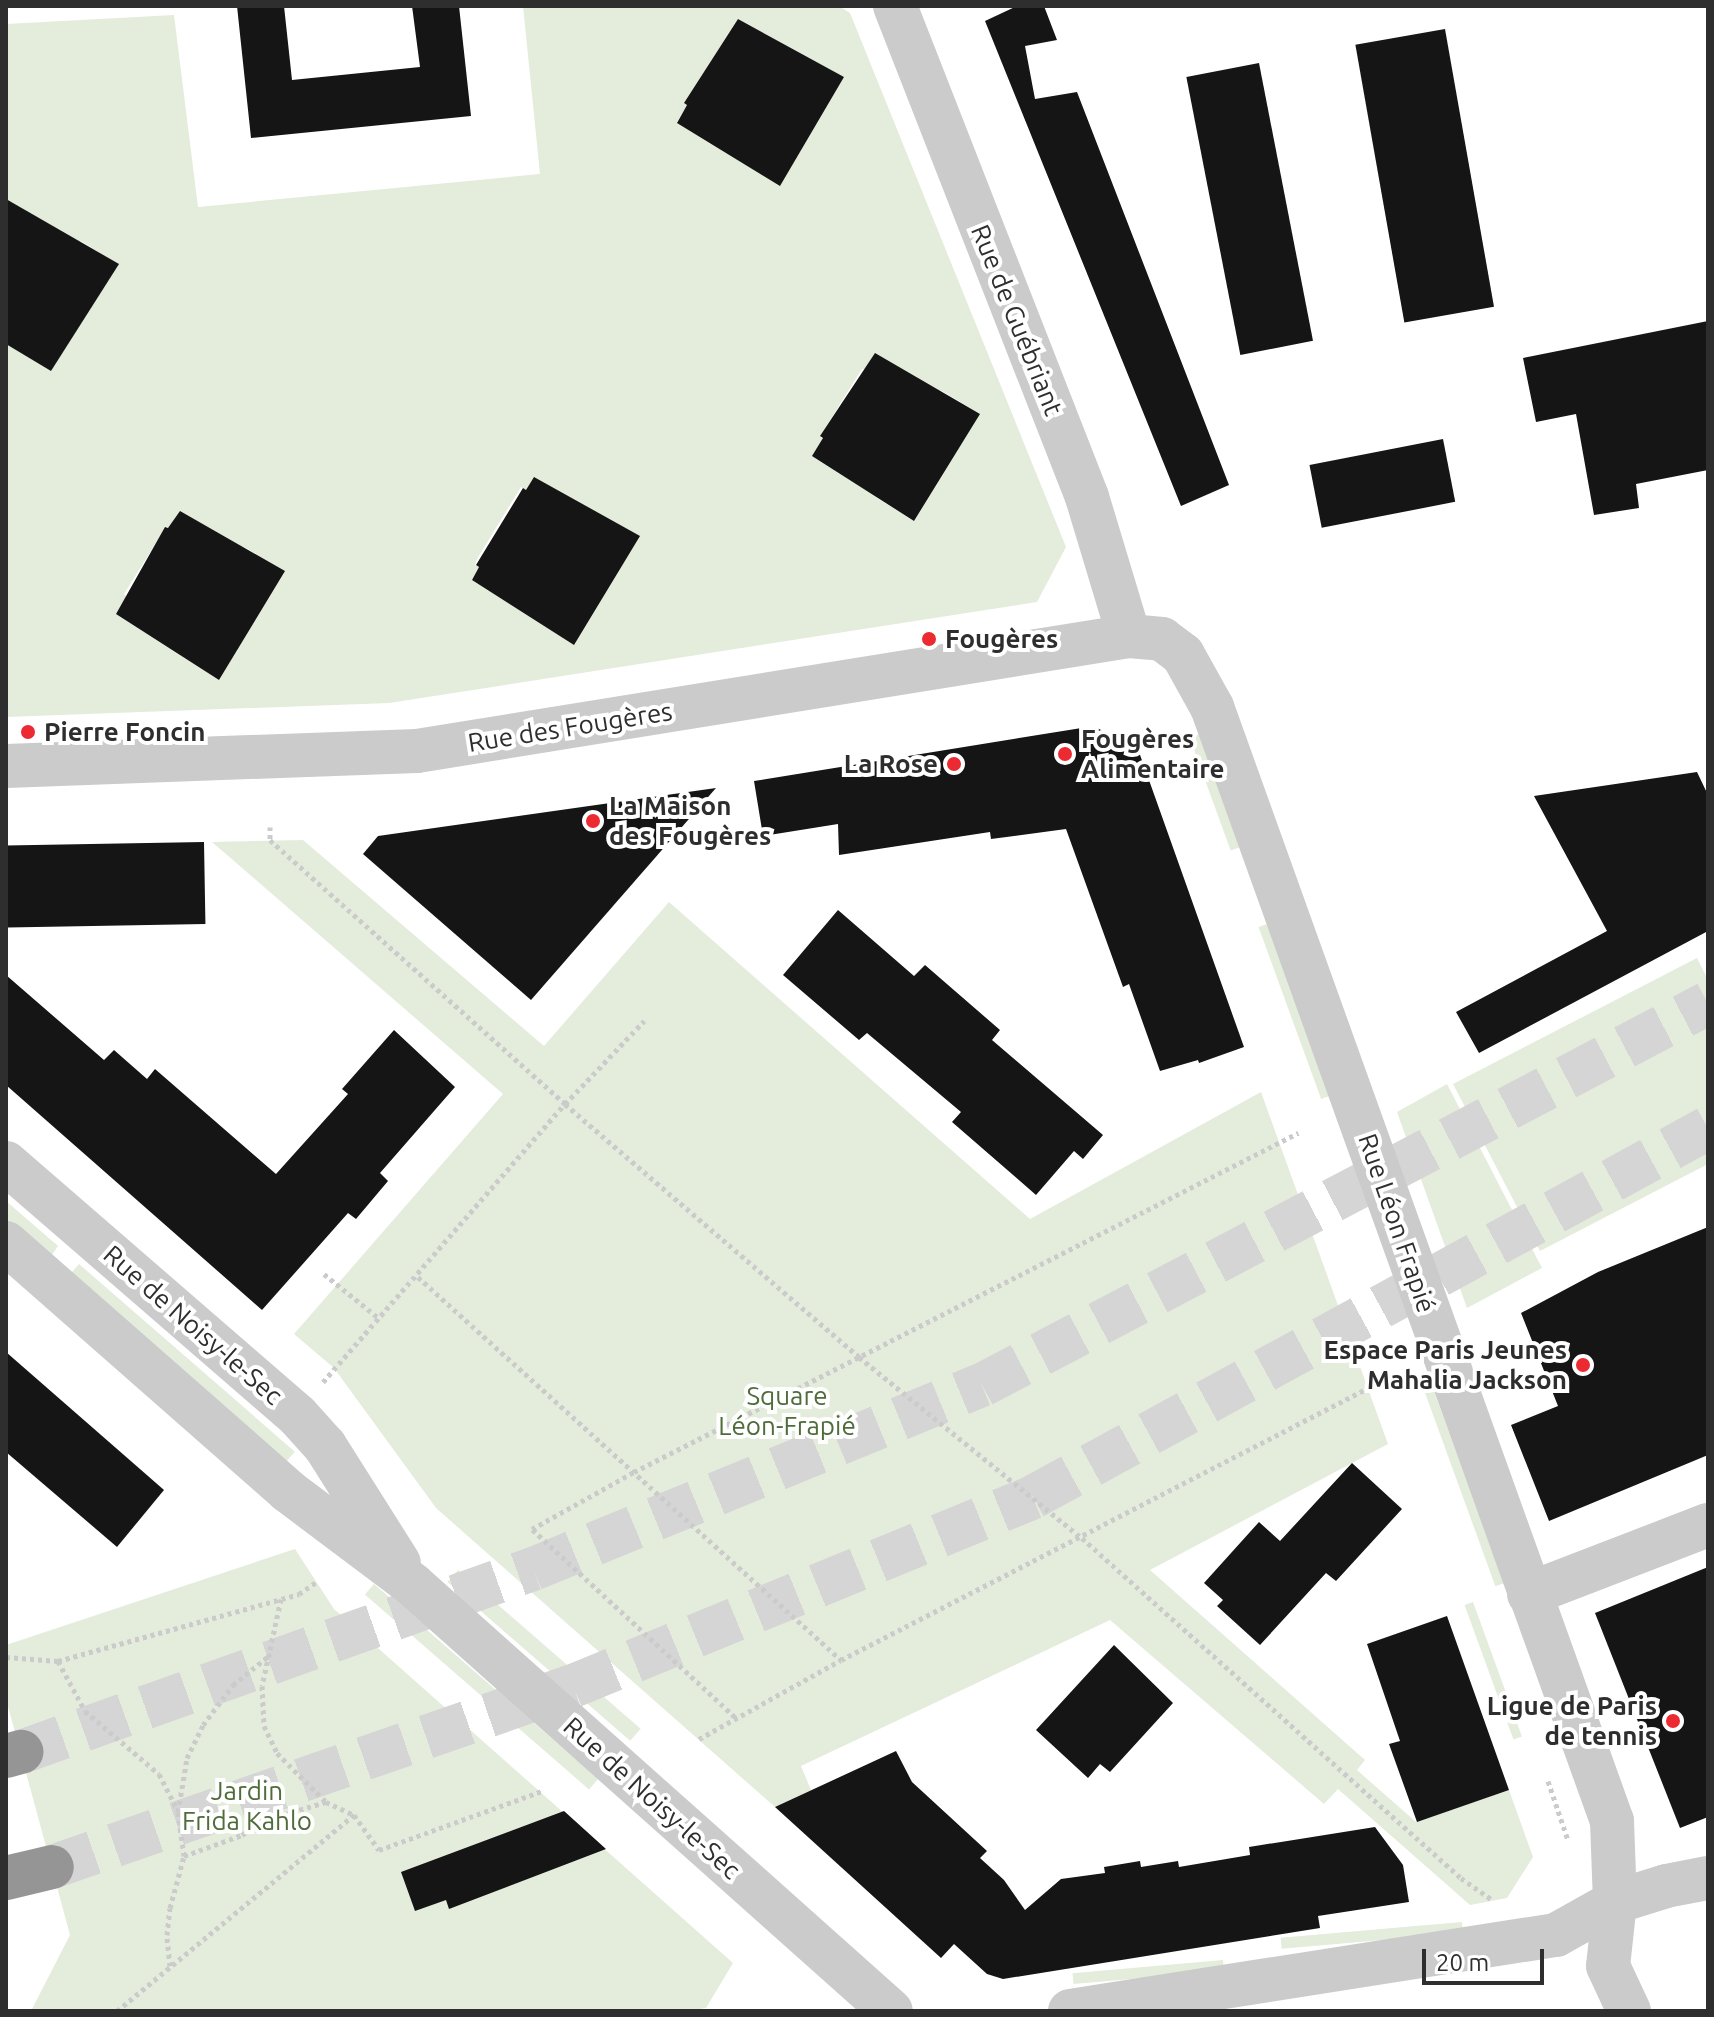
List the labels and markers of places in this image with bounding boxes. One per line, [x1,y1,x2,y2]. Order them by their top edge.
place label: Fougères [945,623,1058,655]
marker: Fougères [920,630,938,648]
place label: Pierre Foncin [44,716,205,748]
marker: Pierre Foncin [19,723,37,741]
place label: Fougères Alimentaire [1081,723,1225,784]
marker: Fougères Alimentaire [1056,745,1074,763]
place label: La Rose [844,748,938,780]
marker: La Rose [945,755,963,773]
place label: La Maison des Fougères [609,790,771,852]
marker: La Maison des Fougères [584,812,602,830]
place label: Espace Paris Jeunes Mahalia Jackson [1324,1334,1567,1396]
marker: Espace Paris Jeunes Mahalia Jackson [1574,1356,1592,1374]
place label: Ligue de Paris de tennis [1487,1690,1657,1752]
marker: Ligue de Paris de tennis [1664,1712,1682,1730]

